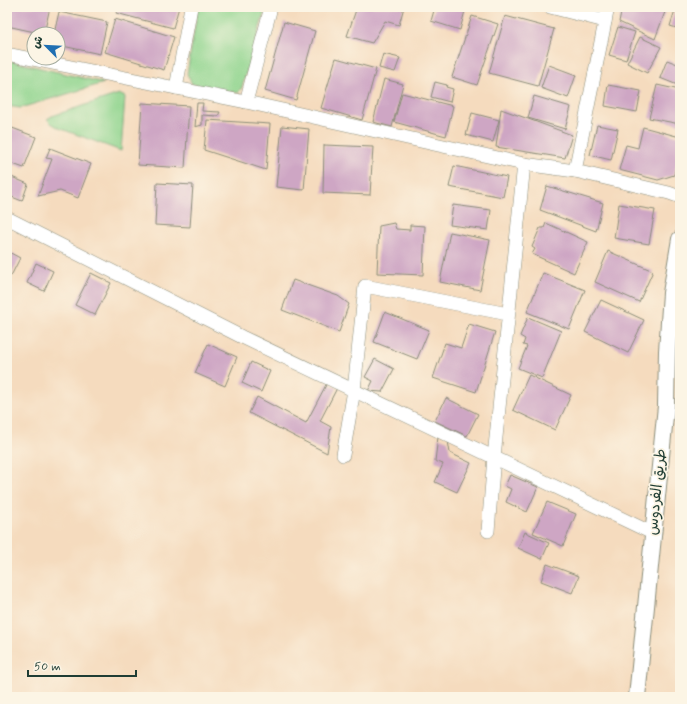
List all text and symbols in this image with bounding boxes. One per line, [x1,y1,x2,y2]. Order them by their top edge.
north arrow [26,26,66,66]
text: ش [29,34,47,51]
street label: طريق الفردوس [643,448,671,536]
scale bar [28,652,136,678]
text: 50 m [34,659,61,675]

